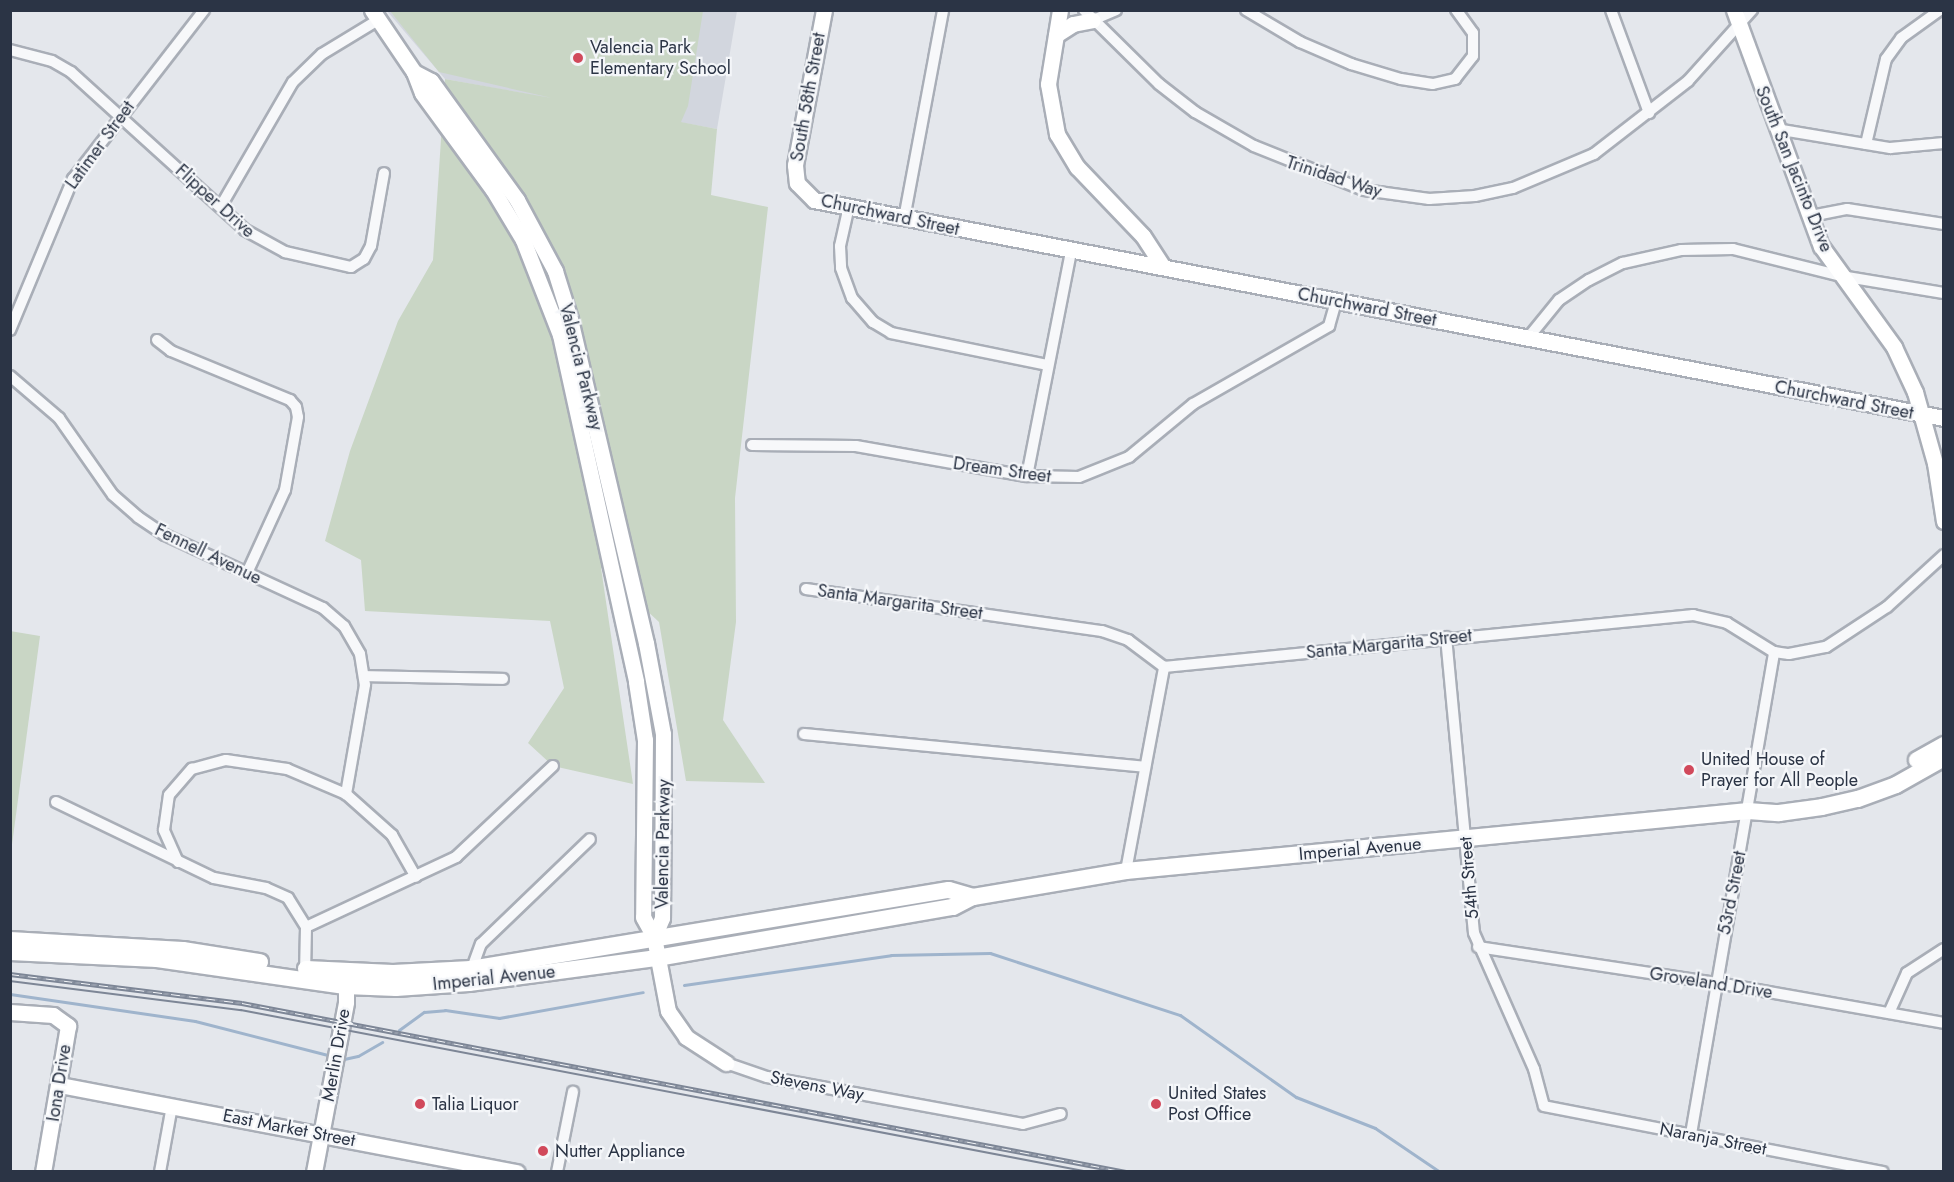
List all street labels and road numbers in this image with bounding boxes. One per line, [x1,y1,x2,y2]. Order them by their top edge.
street label: South 58th Street [786,31,830,163]
street label: South San Jacinto Drive [1751,83,1837,255]
street label: Latimer Street [61,97,139,193]
street label: Trinidad Way [1284,151,1384,203]
street label: Flipper Drive [171,160,259,242]
street label: Churchward Street [819,190,961,240]
street label: Churchward Street [1296,283,1438,331]
street label: Valencia Parkway [555,301,607,433]
street label: Churchward Street [1773,376,1915,424]
street label: Dream Street [952,452,1052,488]
street label: Fennell Avenue [151,519,265,589]
street label: Santa Margarita Street [816,580,984,624]
street label: Santa Margarita Street [1305,625,1473,663]
street label: Valencia Parkway [651,779,675,909]
street label: Imperial Avenue [1298,833,1422,865]
street label: 54th Street [1455,836,1483,920]
street label: 53rd Street [1713,849,1751,937]
street label: Imperial Avenue [432,961,556,995]
street label: Groveland Drive [1648,963,1774,1003]
street label: Merlin Drive [317,1007,355,1103]
street label: Iona Drive [42,1043,76,1123]
street label: Stevens Way [768,1066,866,1106]
street label: East Market Street [221,1105,357,1151]
street label: Naranja Street [1658,1118,1768,1160]

